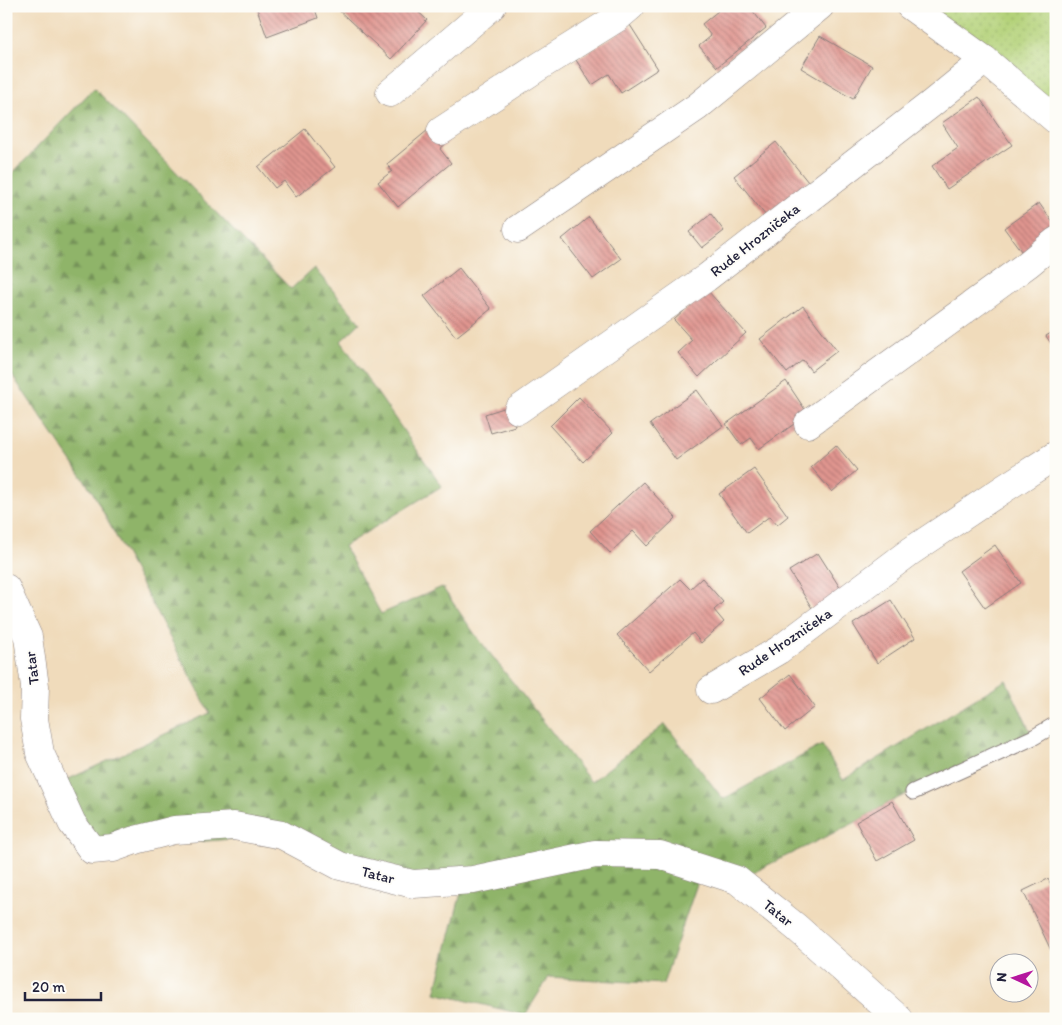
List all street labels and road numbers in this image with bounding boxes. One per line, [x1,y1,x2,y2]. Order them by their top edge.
street label: Rude Hrozničeka [707,199,804,281]
street label: Rude Hrozničeka [735,604,835,680]
street label: Tatar [21,650,43,686]
street label: Tatar [360,862,397,888]
street label: Tatar [759,896,797,931]

